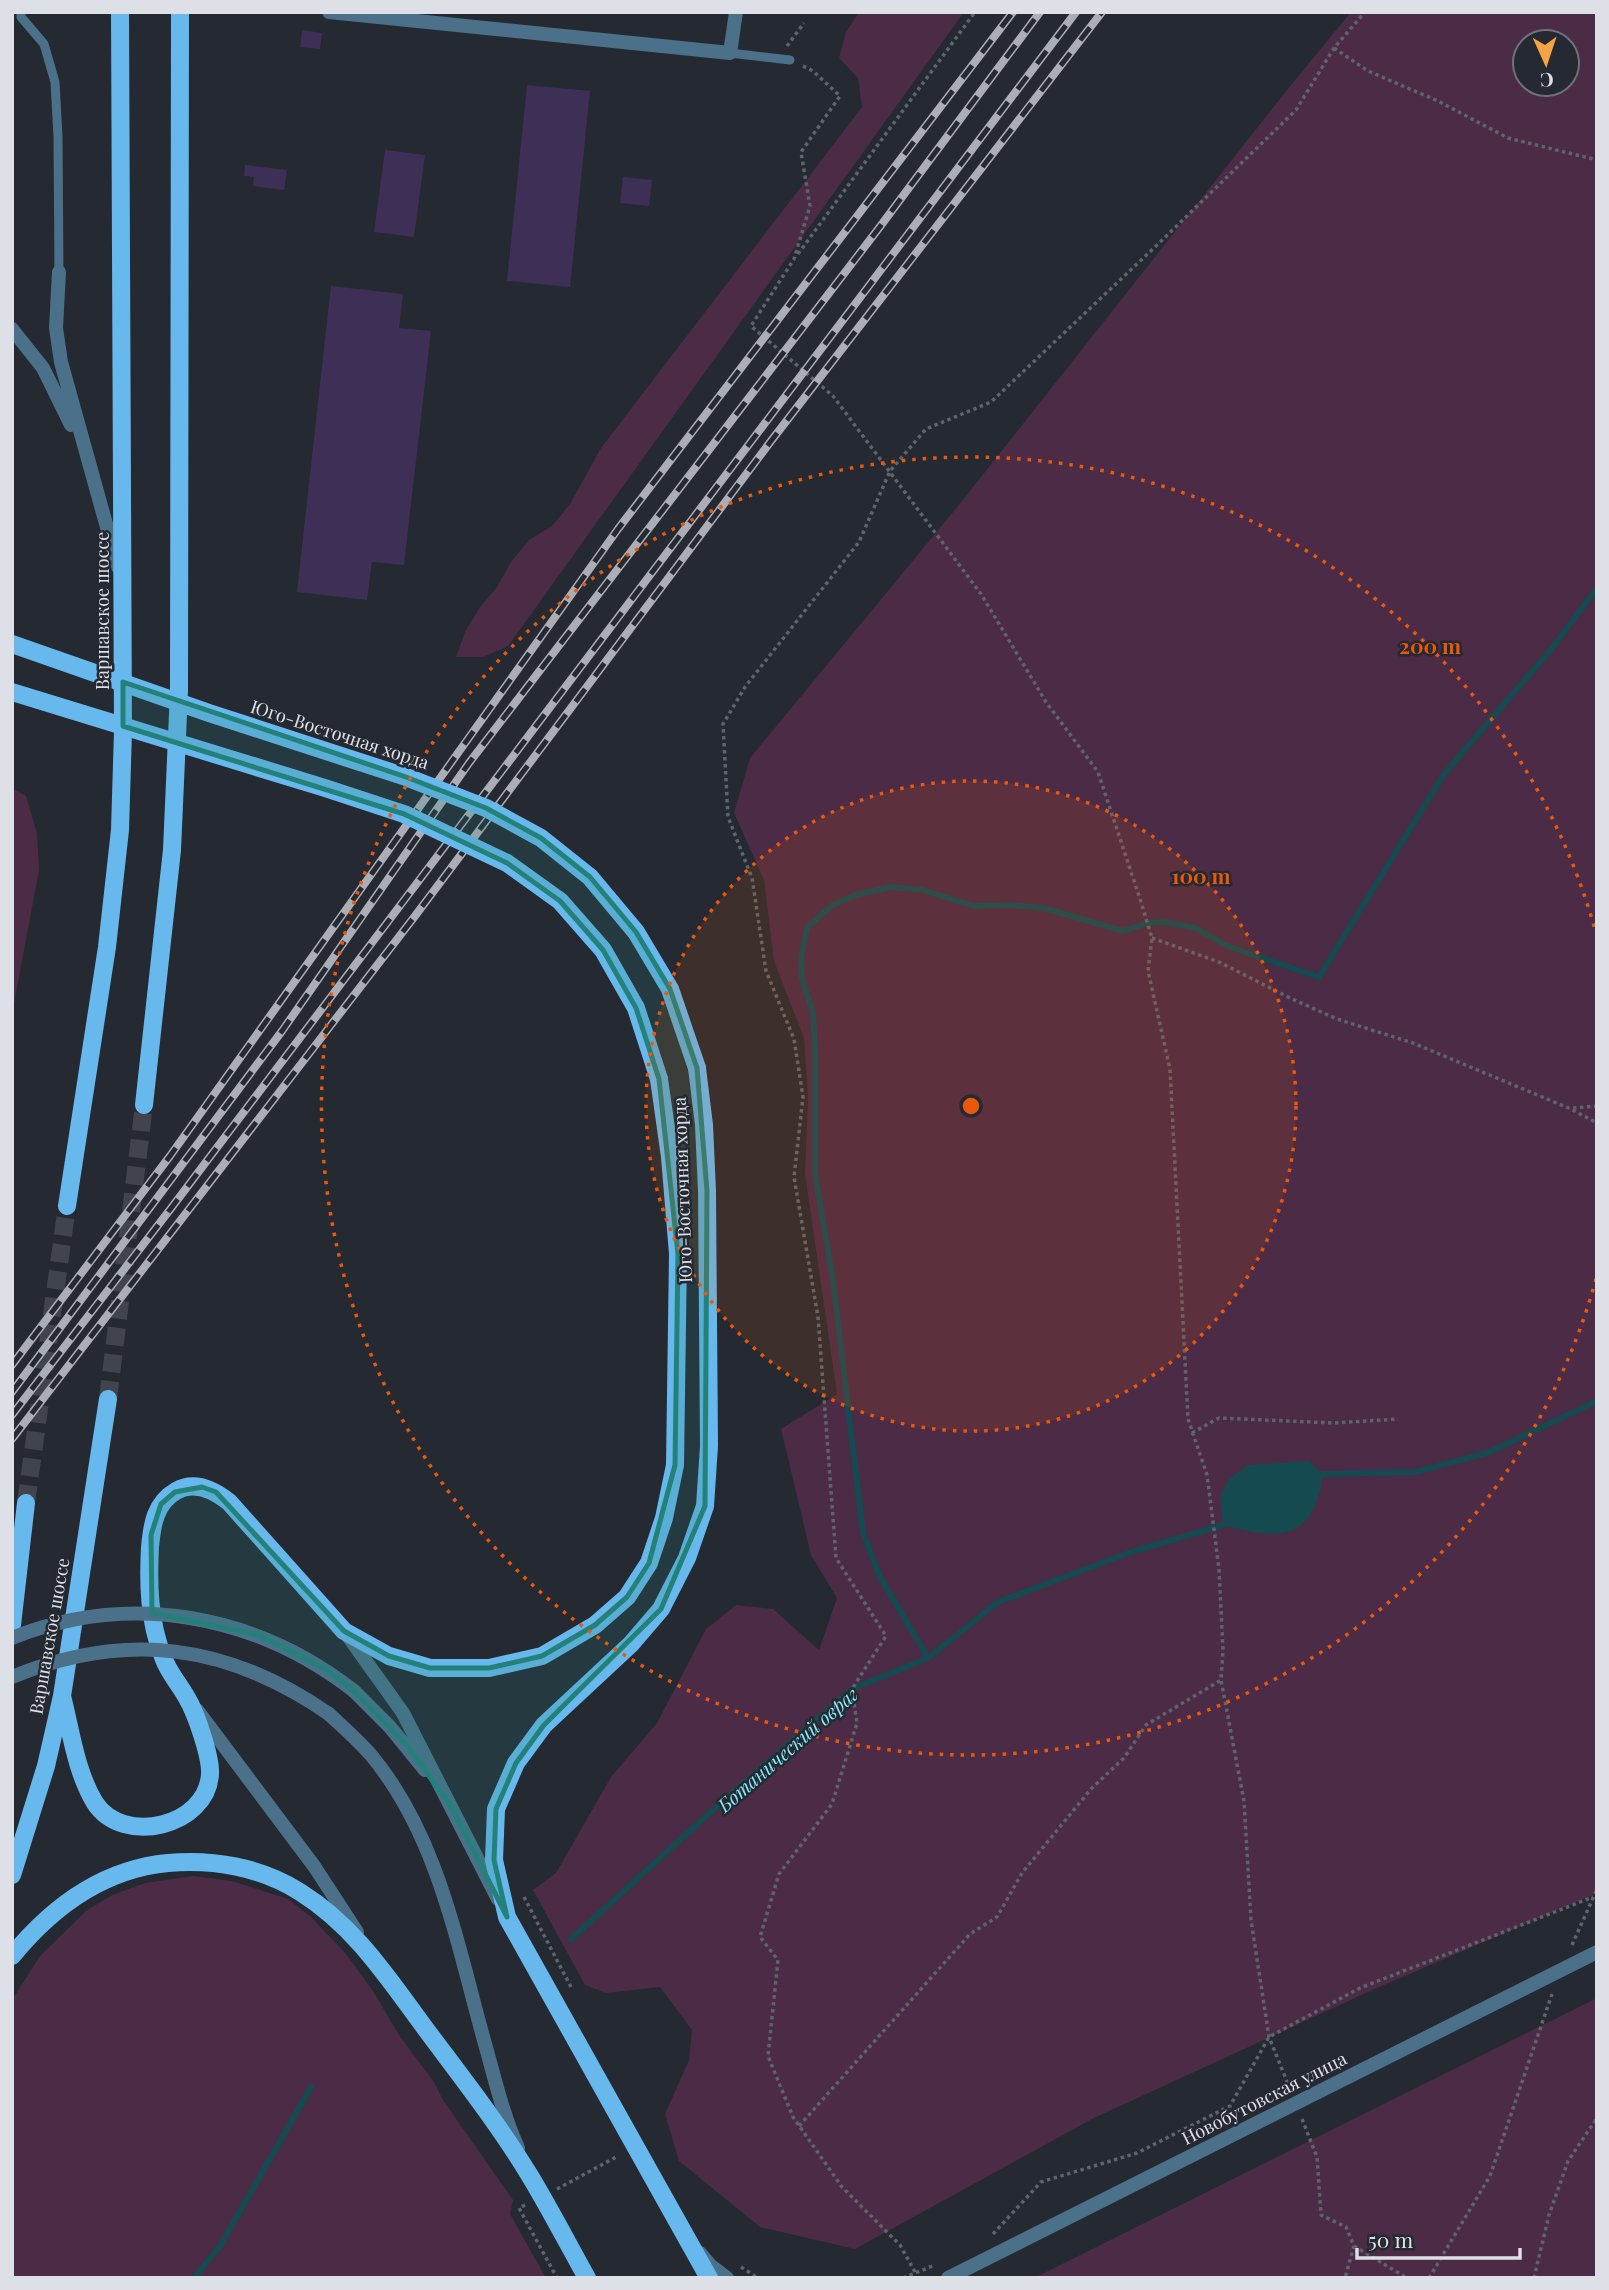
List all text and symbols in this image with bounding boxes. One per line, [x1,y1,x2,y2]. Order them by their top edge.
north arrow [1511,28,1581,98]
text: С [1540,68,1554,94]
street label: Варшавское шоссе [90,532,114,690]
text: 200 m [1399,631,1461,659]
street label: Юго-Восточная хорда [248,694,432,774]
text: 100 m [1171,861,1231,889]
centre of rings [959,1094,983,1118]
street label: Юго-Восточная хорда [667,1097,697,1283]
street label: Варшавское шоссе [23,1556,75,1716]
water label: Ботанический овраг [710,1681,863,1818]
street label: Новобутовская улица [1177,2046,1351,2150]
scale bar [1357,2216,1520,2260]
text: 50 m [1368,2225,1414,2253]

